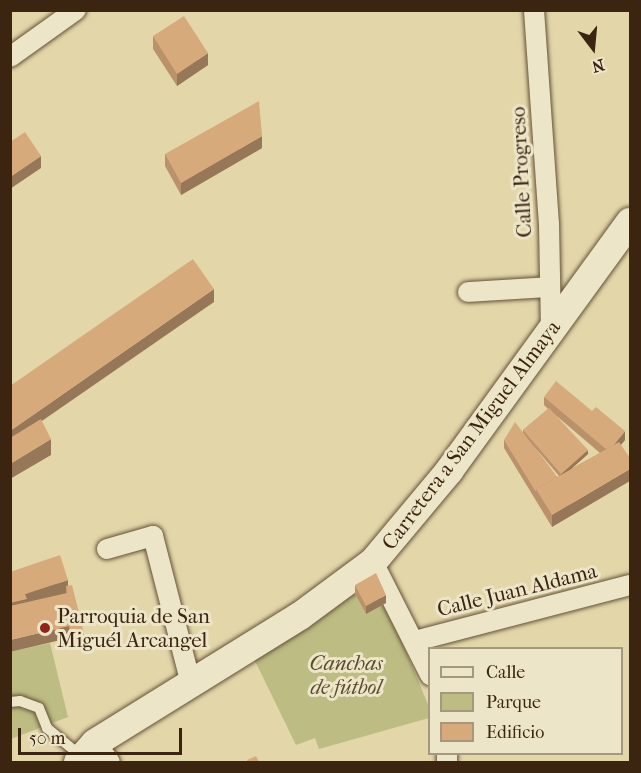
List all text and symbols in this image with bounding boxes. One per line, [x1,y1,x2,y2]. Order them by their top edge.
north arrow [563,18,623,78]
text: N [590,55,607,77]
street label: Calle Progreso [505,106,537,238]
street label: Carretera a San Miguel Almaya [376,315,566,555]
street label: Calle Juan Aldama [435,558,599,622]
place label: Parroquia de San Miguél Arcangel [57,603,210,653]
marker: Parroquia de San Miguél Arcangel [38,621,52,635]
legend [428,647,623,755]
park label: Canchas de fútbol [309,650,383,700]
text: Calle [486,662,525,683]
text: Parque [486,692,541,713]
scale bar [21,716,184,754]
text: Edificio [486,722,544,743]
text: 50 m [29,728,65,749]

